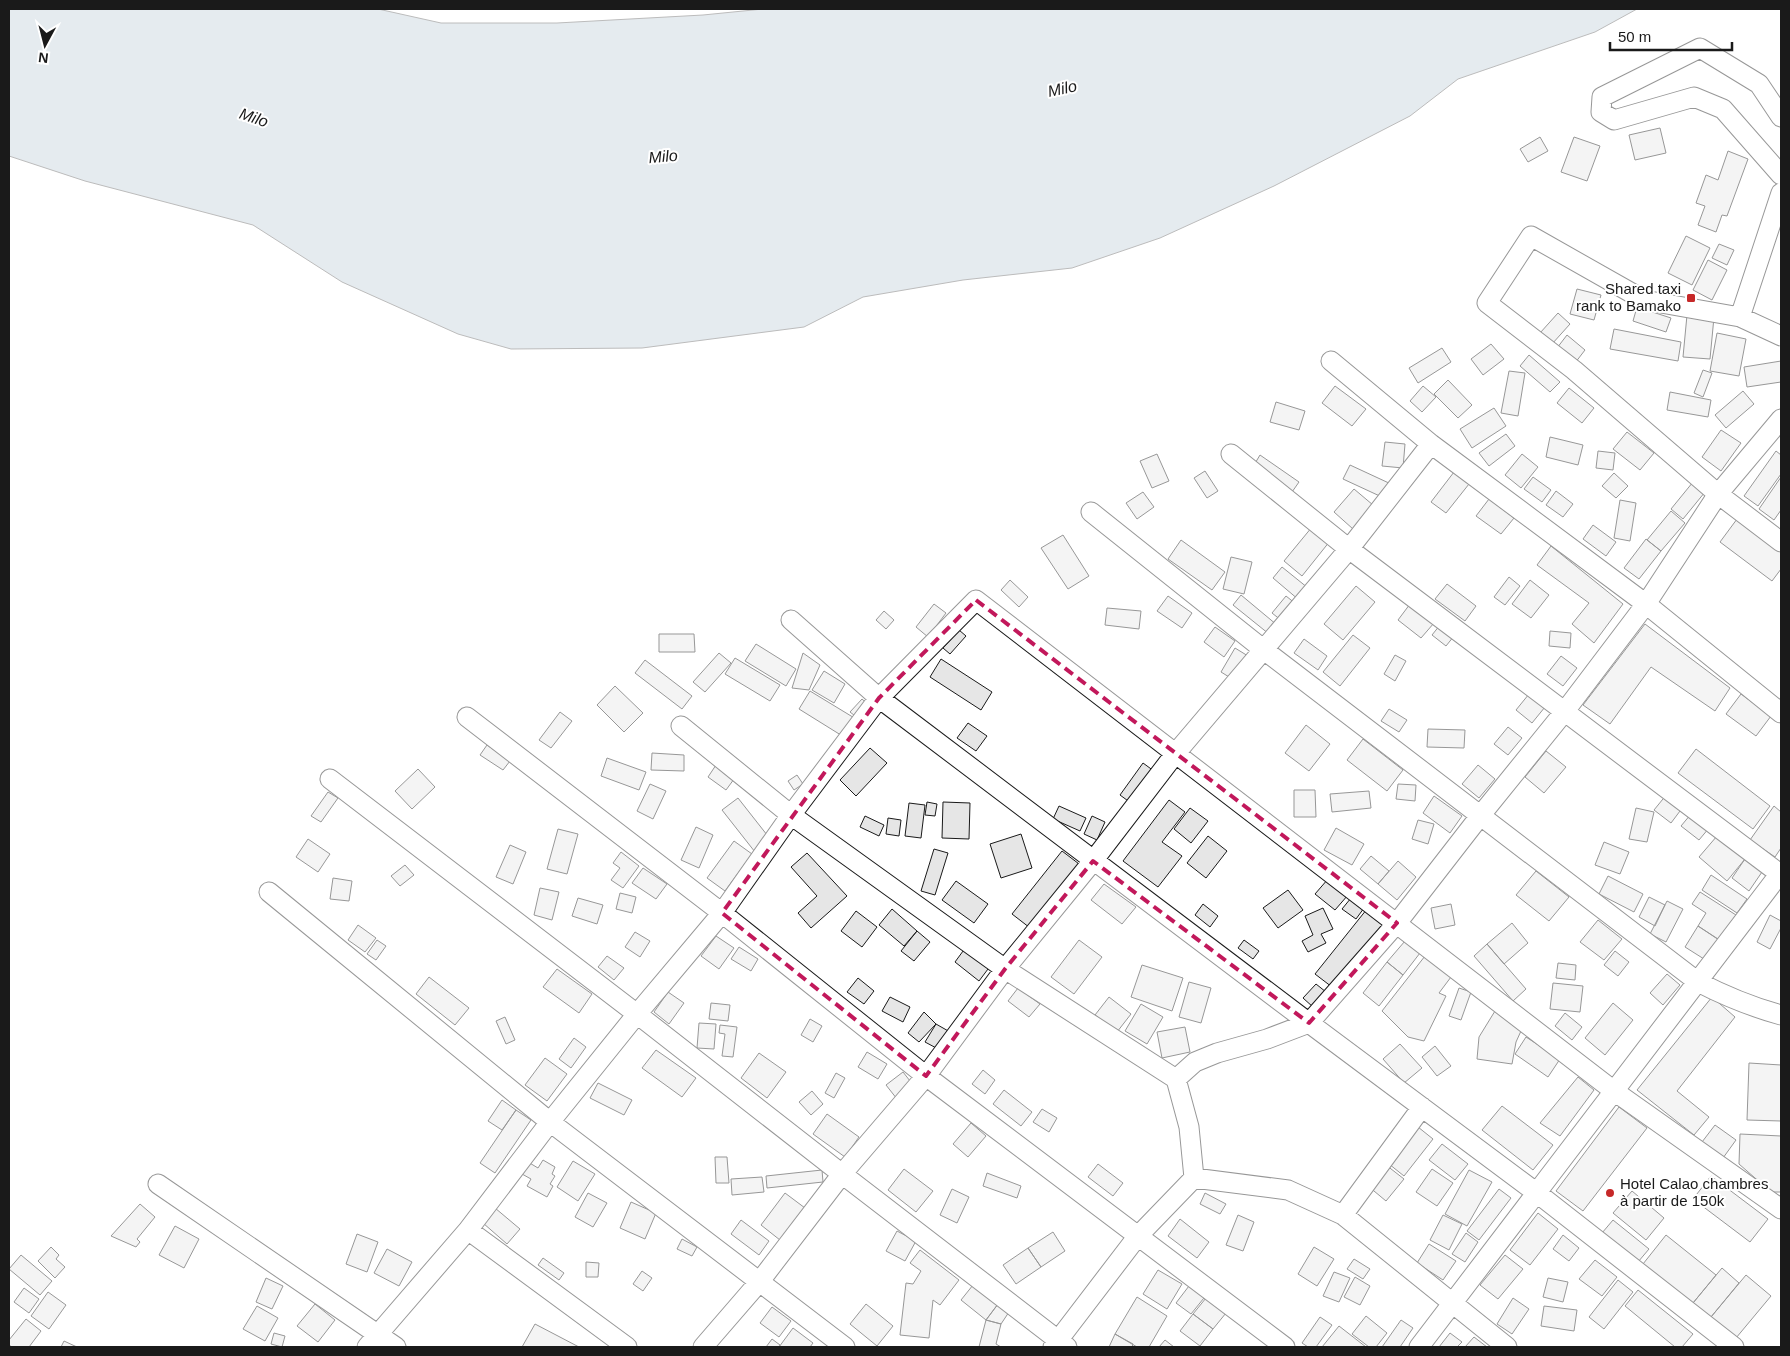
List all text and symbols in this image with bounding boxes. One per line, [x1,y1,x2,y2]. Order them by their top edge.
north arrow [20,20,70,70]
scale bar [1610,20,1732,52]
text: 50 m [1618,28,1651,45]
text: N [37,49,49,66]
water label: Milo [1046,77,1078,100]
water label: Milo [237,105,271,130]
water label: Milo [648,147,678,166]
place label: Shared taxi rank to Bamako [1576,280,1681,314]
marker: Shared taxi rank to Bamako [1685,292,1697,304]
place label: Hotel Calao chambres à partir de 150k [1620,1175,1768,1209]
marker: Hotel Calao chambres à partir de 150k [1604,1187,1616,1199]

